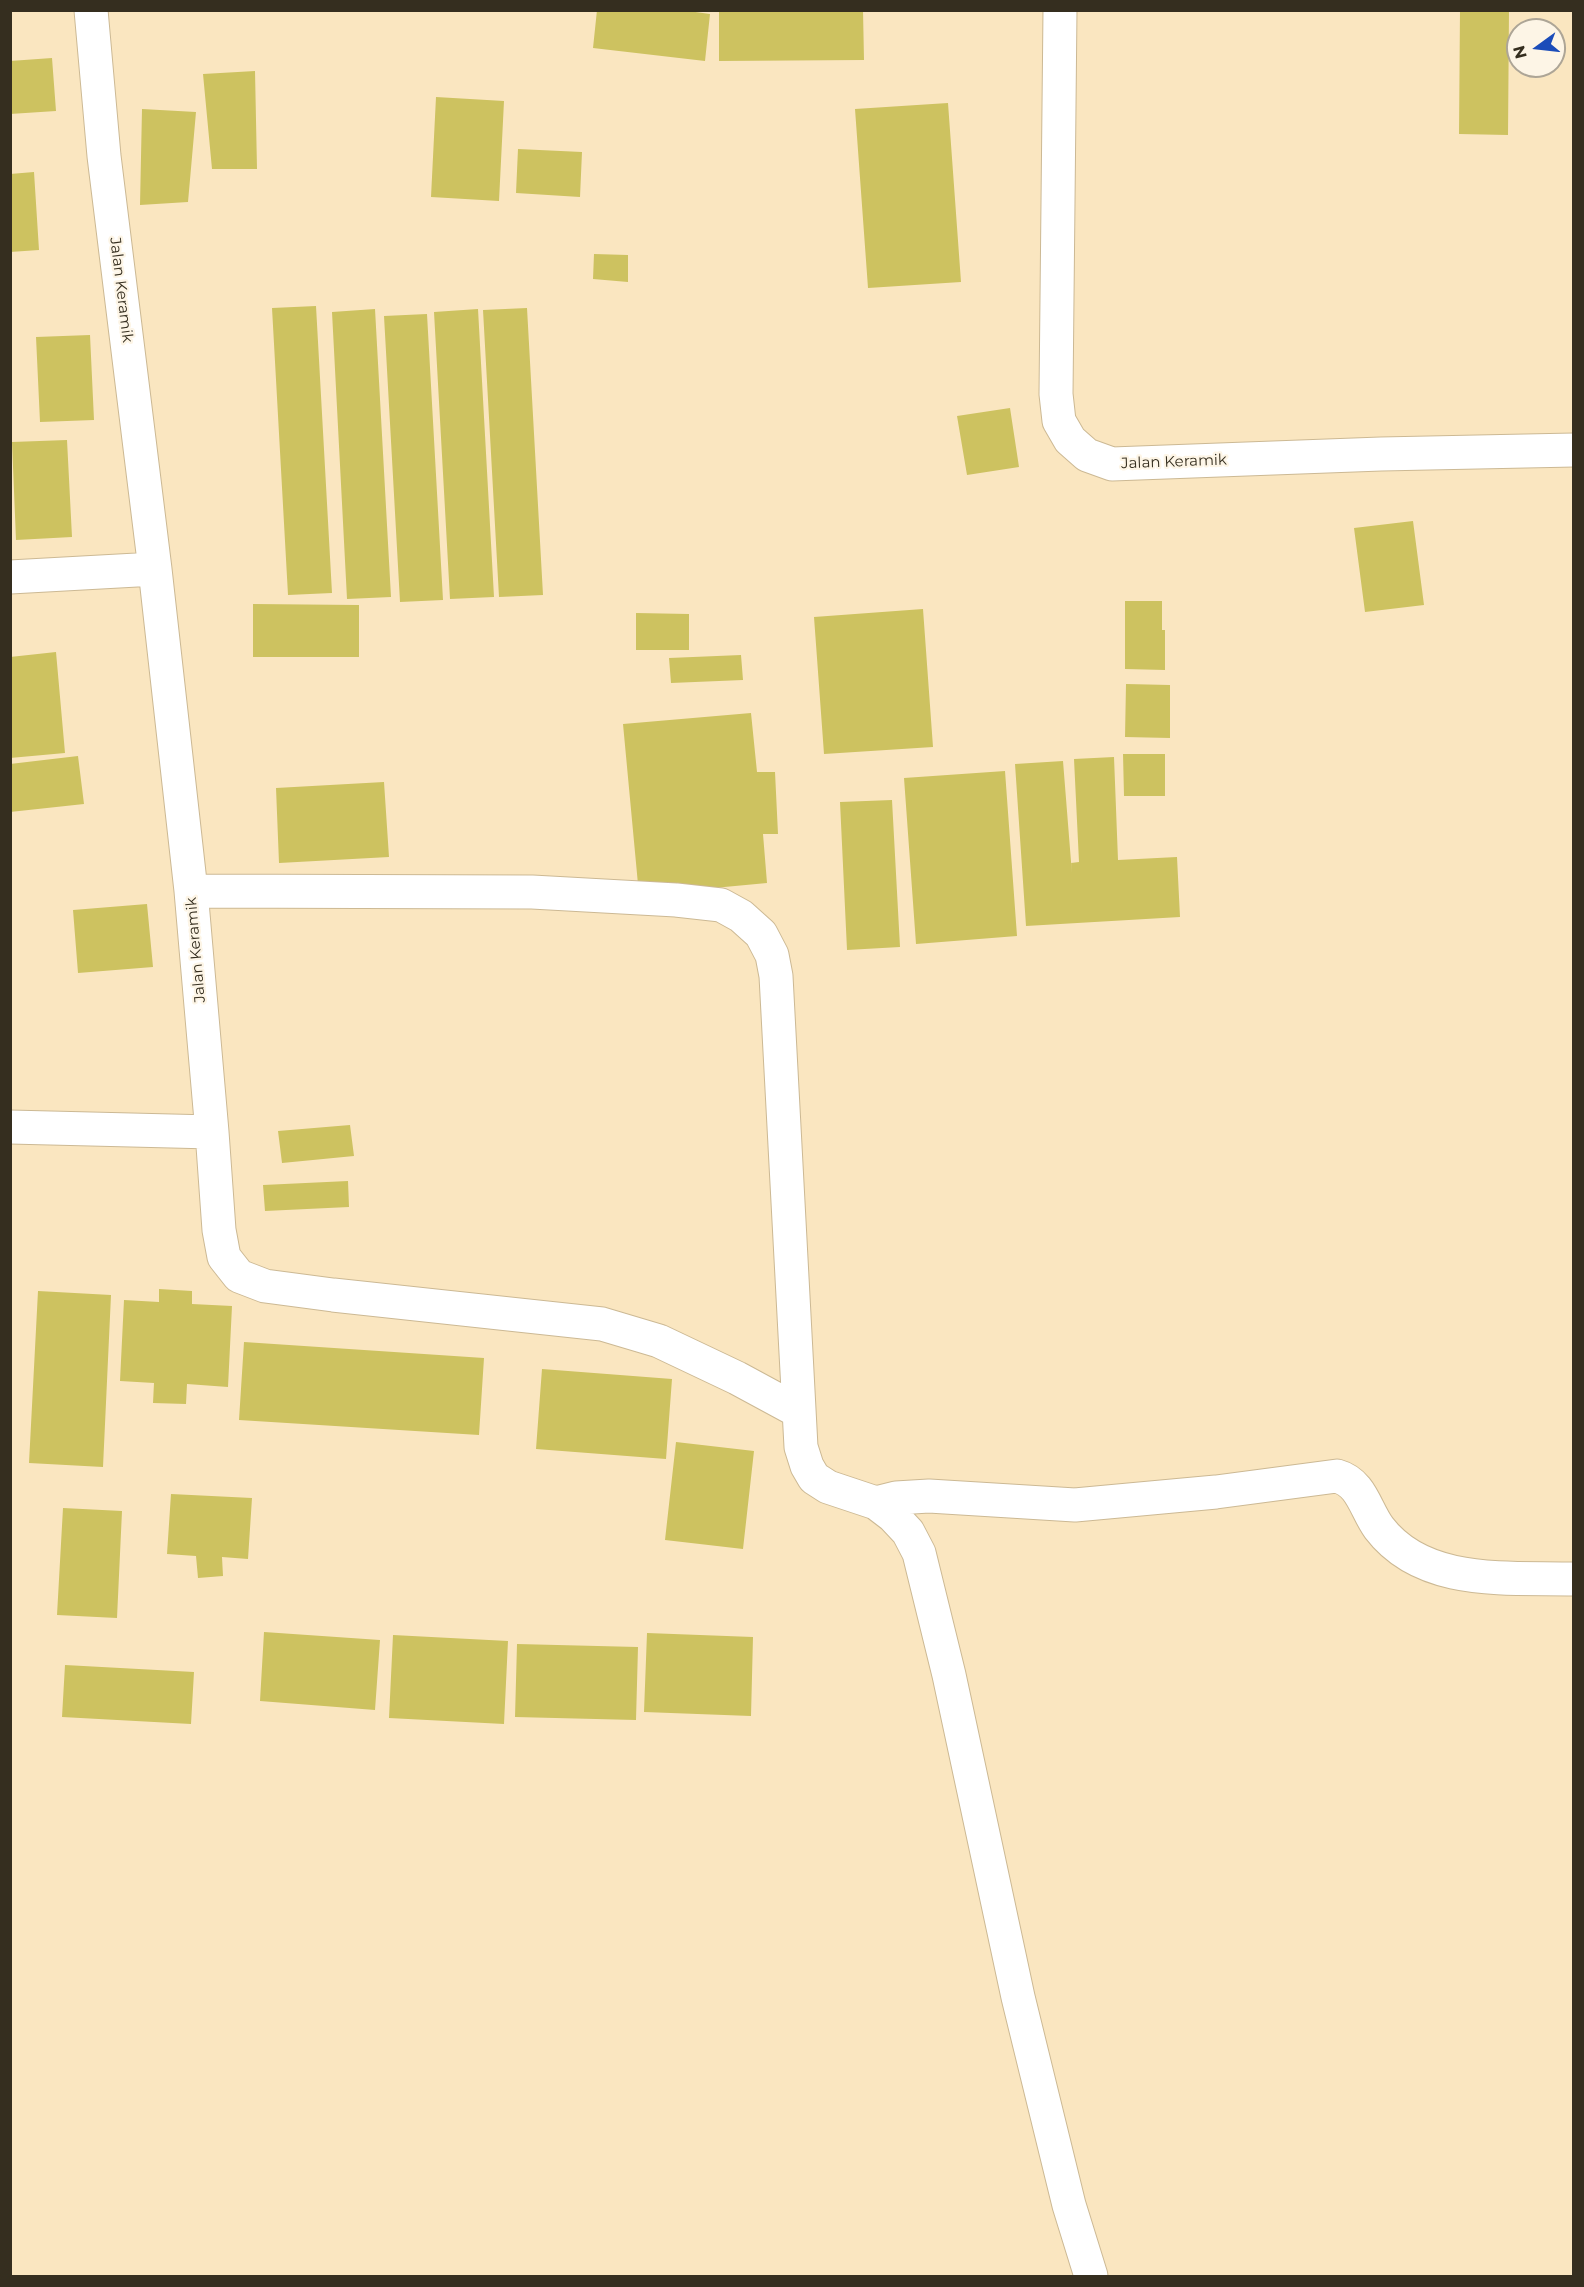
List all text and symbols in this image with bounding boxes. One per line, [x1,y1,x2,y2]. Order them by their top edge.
north arrow [1506,18,1566,78]
text: N [1509,44,1531,61]
street label: Jalan Keramik [106,236,136,344]
street label: Jalan Keramik [1121,451,1227,473]
street label: Jalan Keramik [182,896,210,1004]

